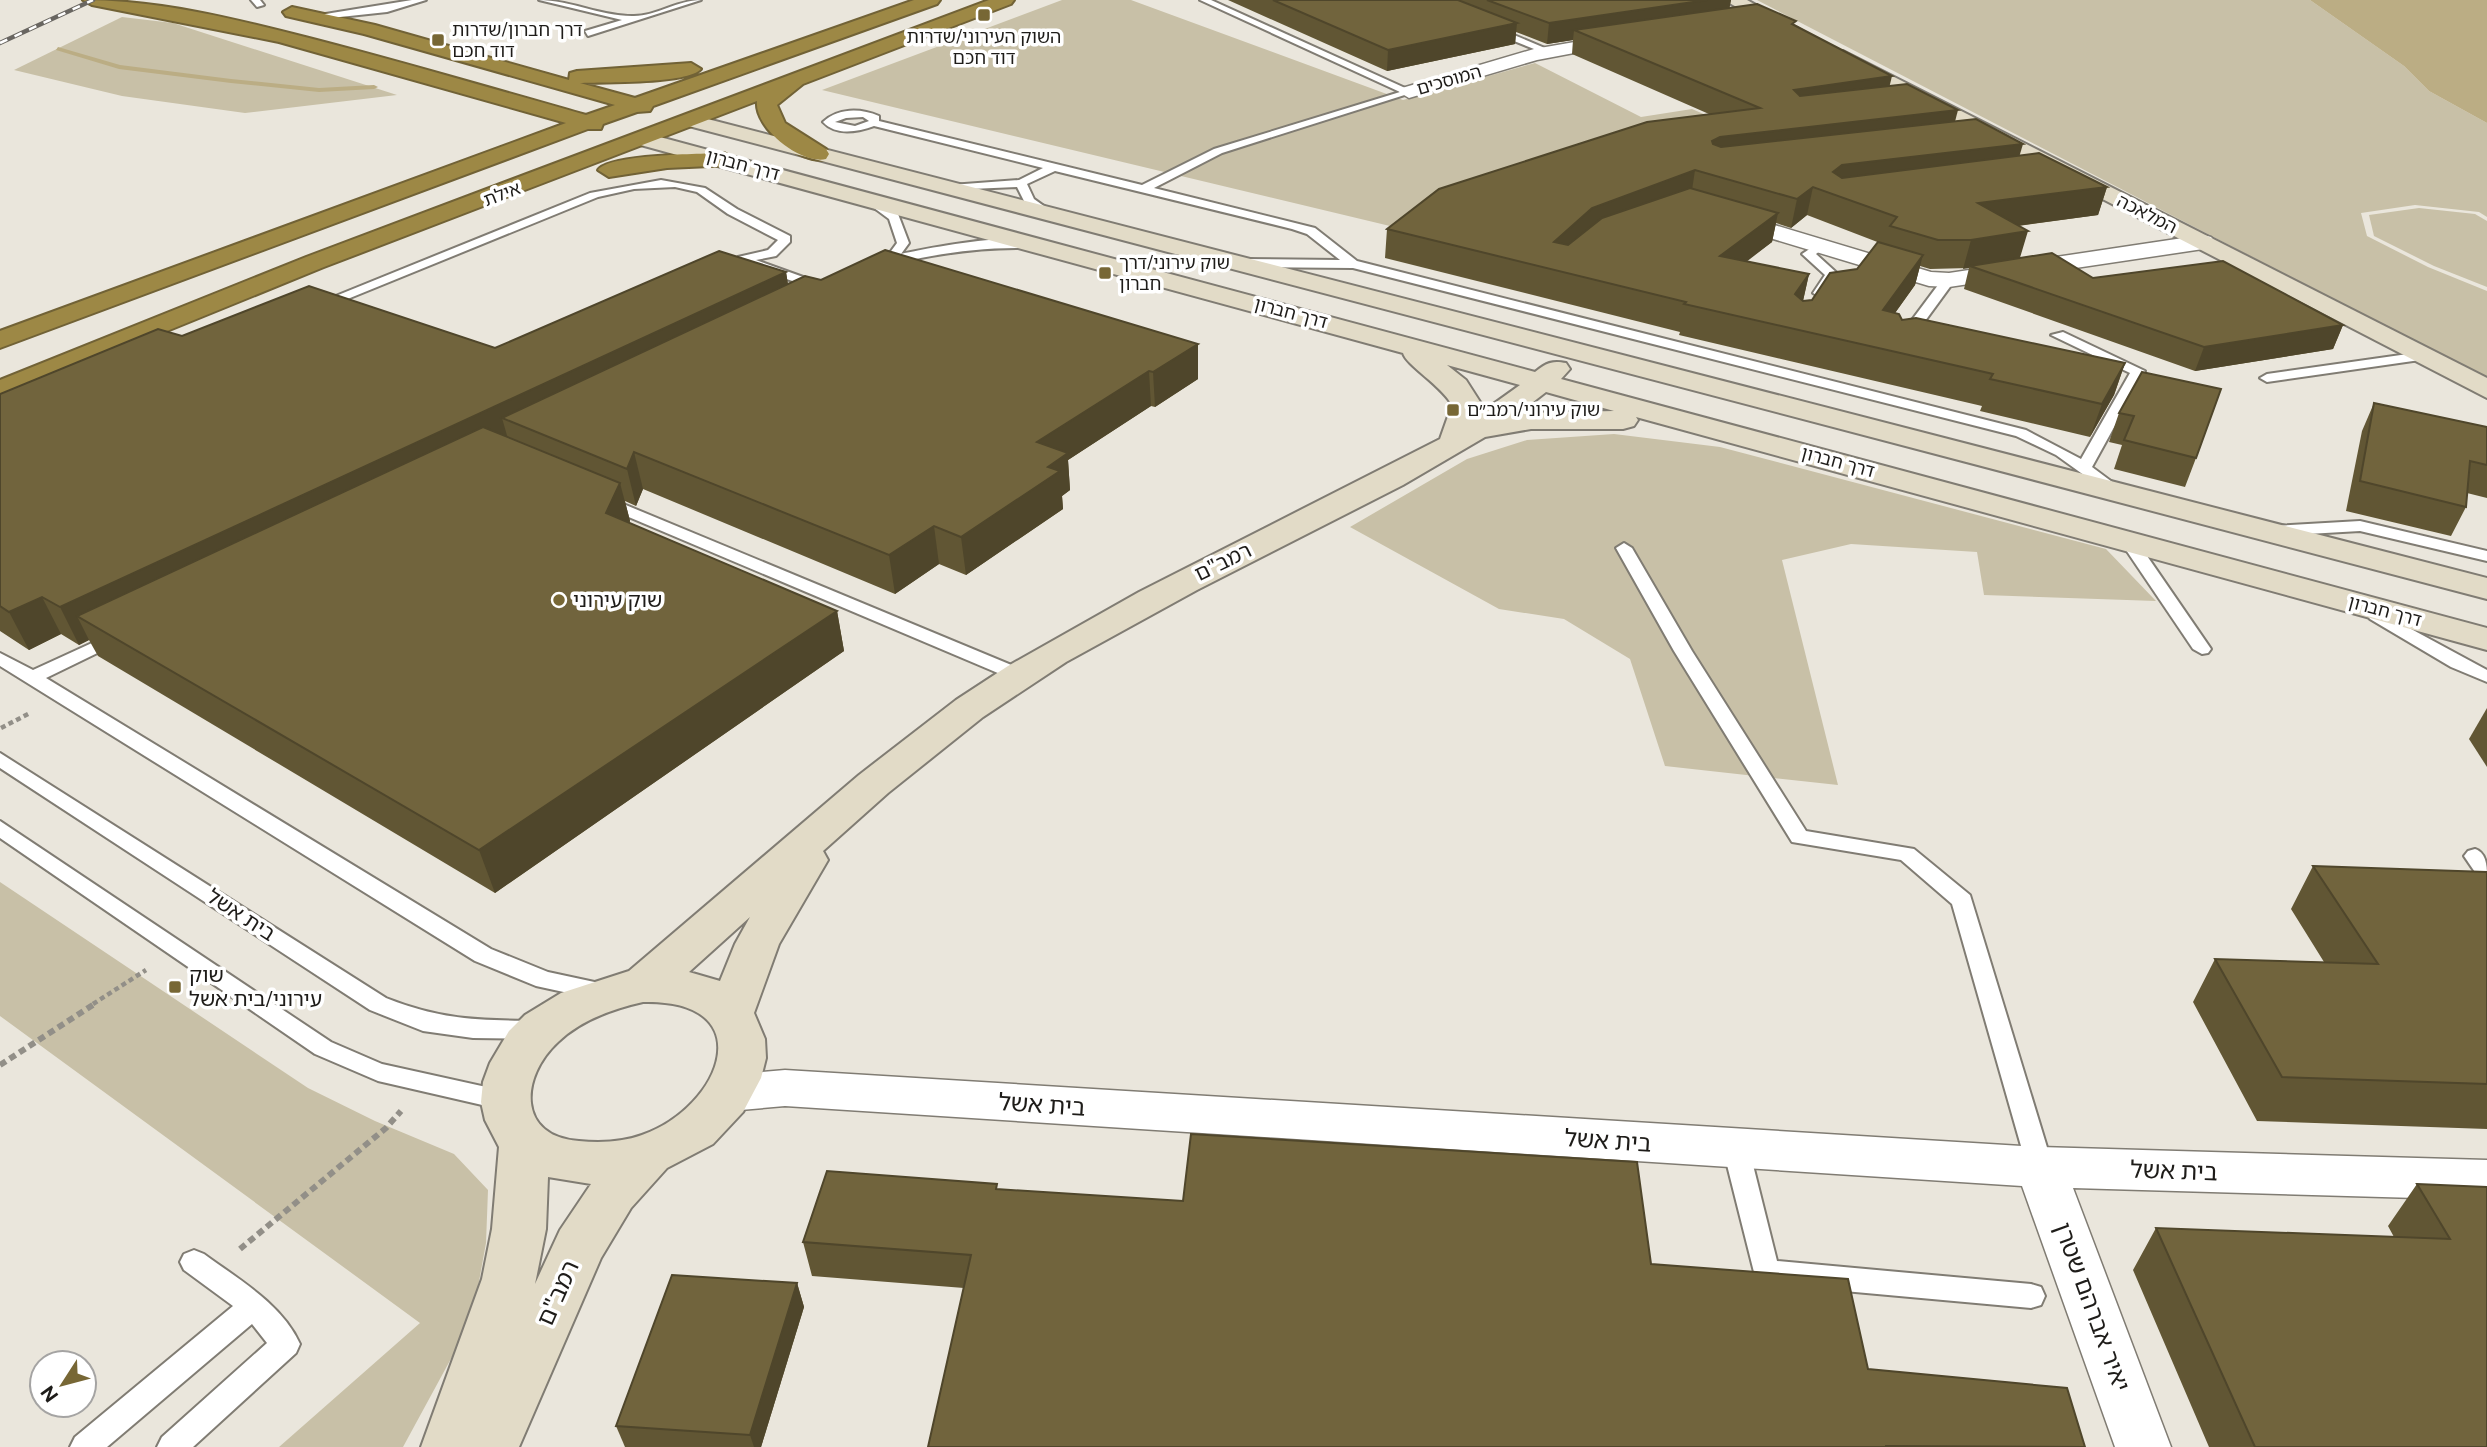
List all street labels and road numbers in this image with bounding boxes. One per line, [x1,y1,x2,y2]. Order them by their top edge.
street label: המוסכים [1414,60,1484,99]
street label: דרך חברון [704,145,782,184]
street label: אילת [480,177,523,210]
street label: המלאכה [2114,190,2181,238]
street label: דרך חברון [1252,293,1330,332]
street label: דרך חברון [1799,442,1877,481]
street label: רמב"ם [1190,537,1255,586]
street label: דרך חברון [2346,591,2424,630]
street label: בית אשל [202,883,280,946]
street label: בית אשל [998,1087,1087,1121]
street label: בית אשל [1564,1123,1653,1157]
street label: בית אשל [2130,1154,2218,1186]
street label: יאיר אברהם שטרן [2049,1218,2136,1395]
street label: רמב"ם [530,1256,584,1330]

